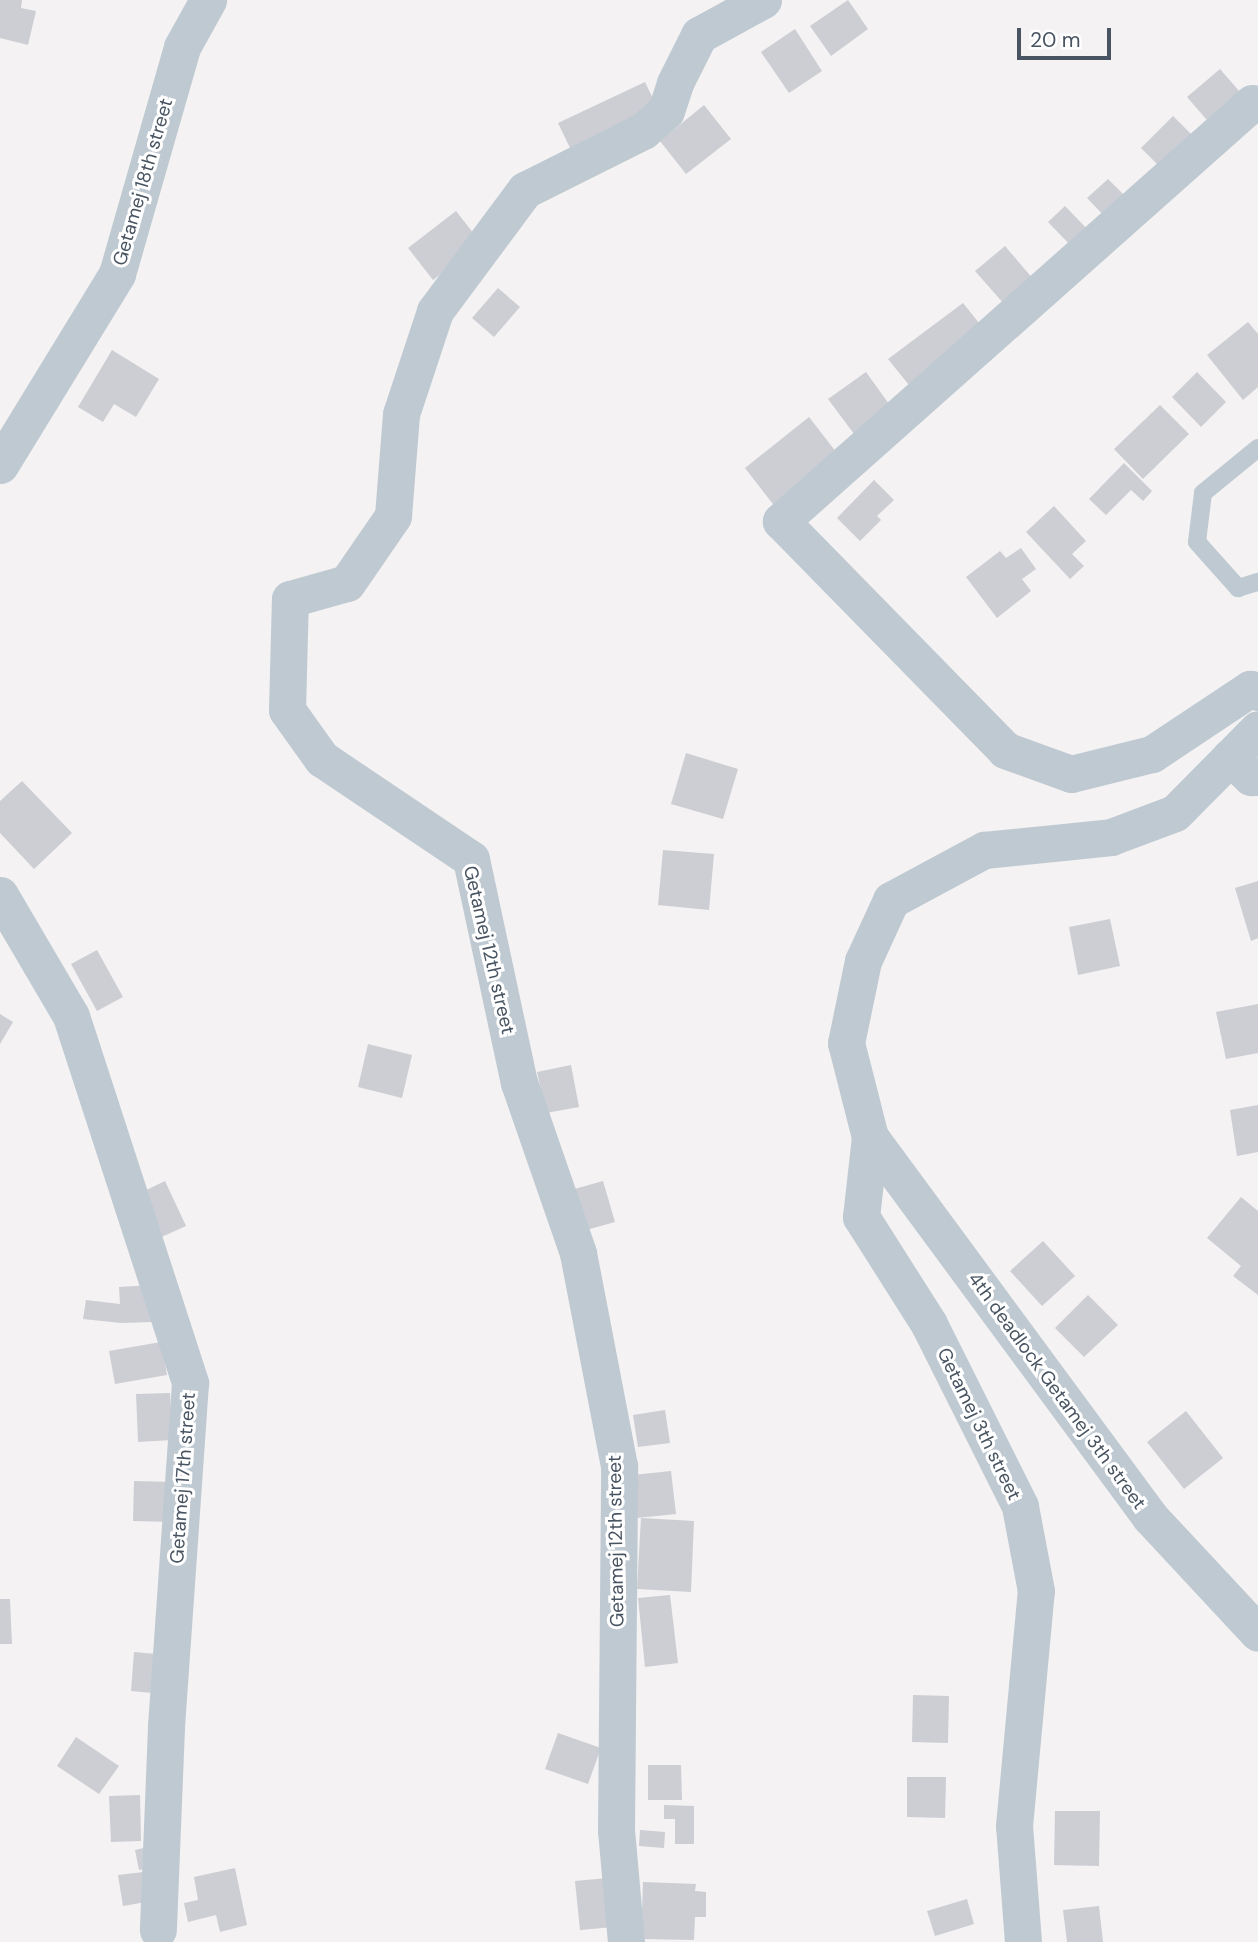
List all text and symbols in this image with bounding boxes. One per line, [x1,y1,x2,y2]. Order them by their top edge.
scale bar [1020,14,1114,58]
text: 20 m [1030,26,1081,54]
street label: Getamej 18th street [108,96,178,268]
street label: Getamej 12th street [459,863,519,1037]
street label: 4th deadlock Getamej 3th street [963,1268,1151,1514]
street label: Getamej 3th street [932,1344,1026,1504]
street label: Getamej 17th street [166,1392,200,1564]
street label: Getamej 12th street [603,1455,629,1627]

